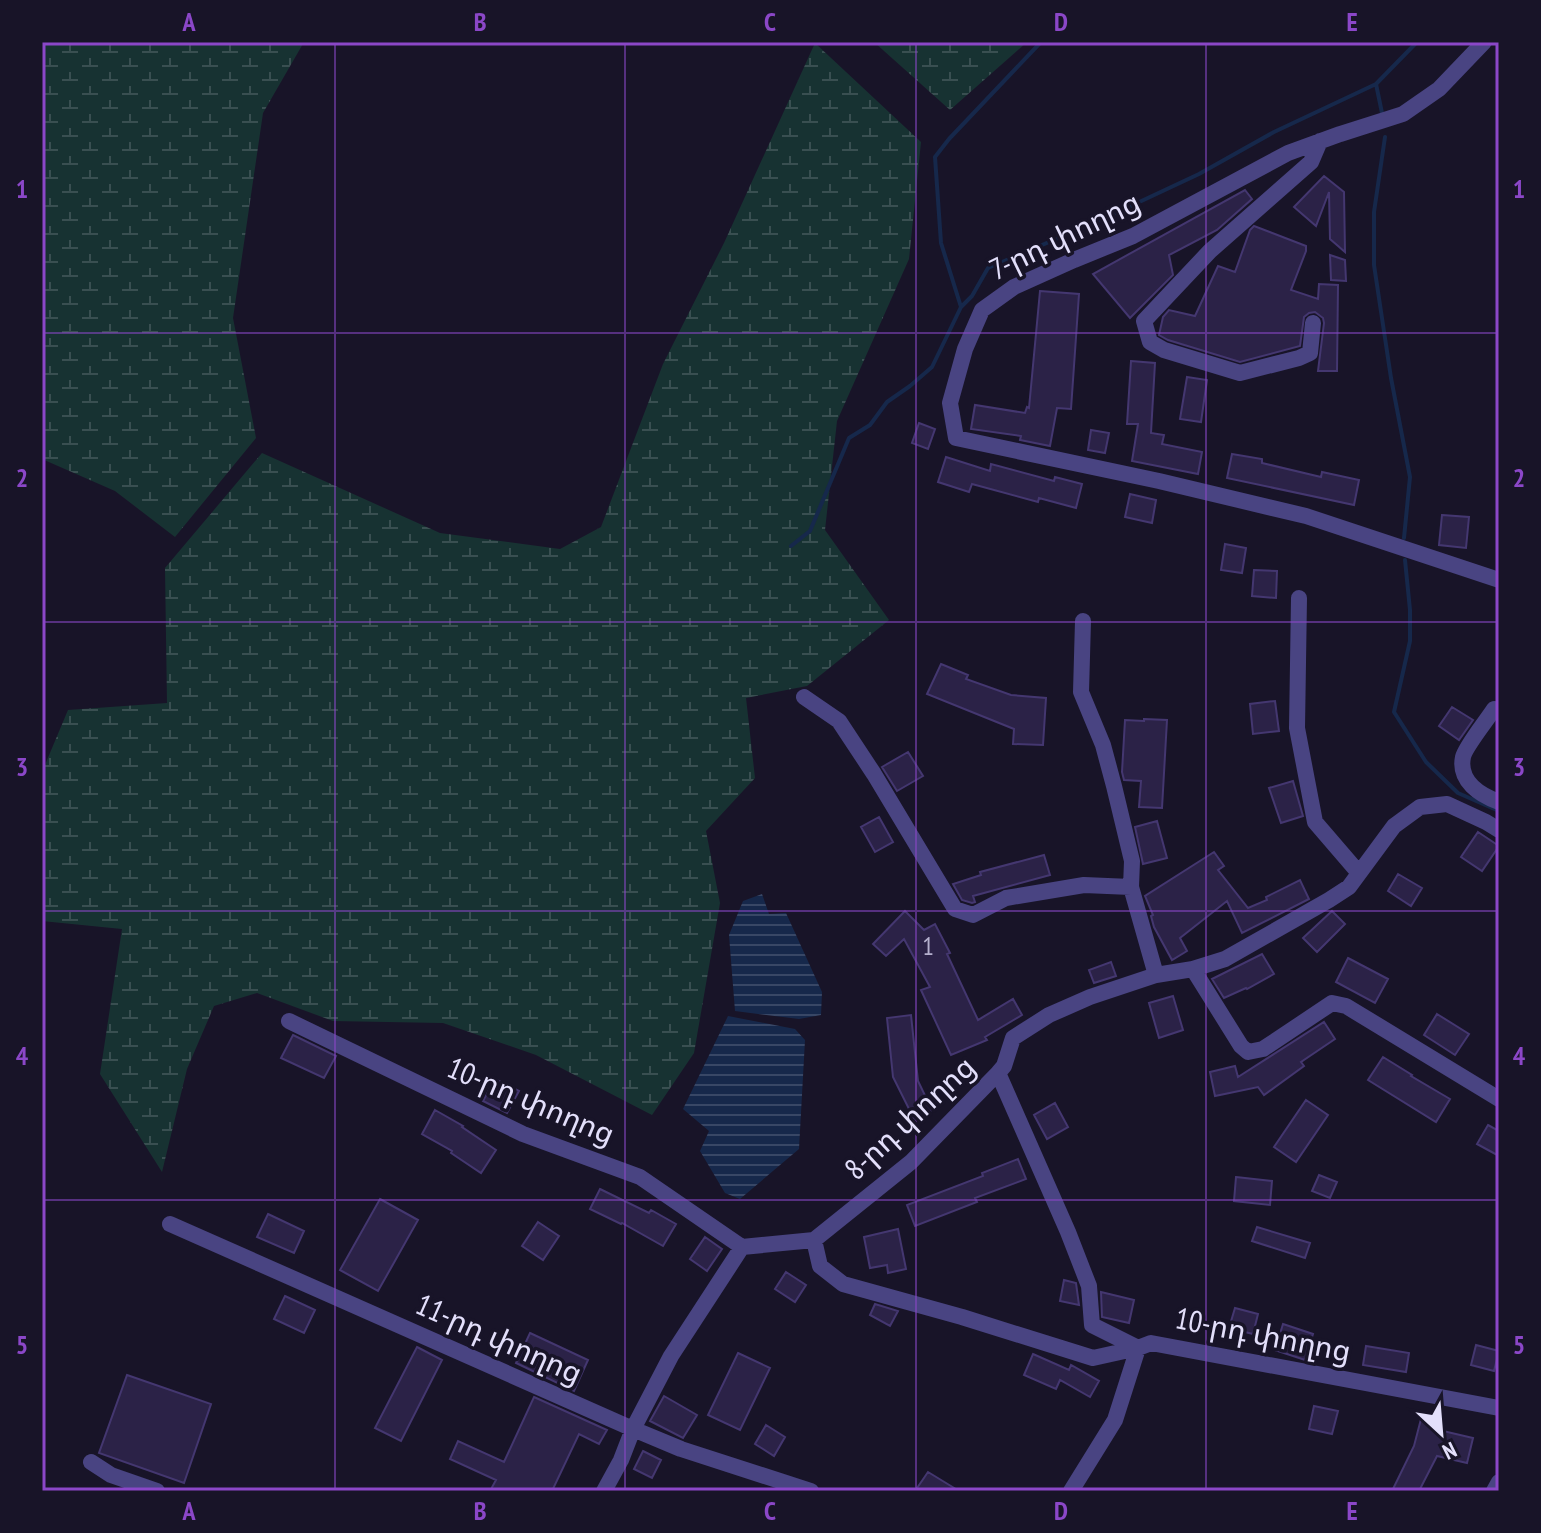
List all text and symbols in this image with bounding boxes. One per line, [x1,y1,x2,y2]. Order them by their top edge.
text: A [181,5,196,38]
text: B [474,5,487,38]
text: C [764,5,776,38]
text: D [1054,5,1068,38]
text: E [1346,5,1358,38]
text: 1 [16,172,28,205]
text: 1 [1513,172,1525,205]
street label: 7-րդ փողոց [982,181,1146,288]
text: 2 [16,461,28,494]
text: 2 [1513,461,1525,494]
text: 3 [16,750,28,783]
text: 3 [1513,750,1525,783]
house number: 1 [922,929,934,962]
text: 4 [16,1039,29,1072]
text: 4 [1513,1039,1526,1072]
street label: 8-րդ փողոց [835,1046,982,1187]
street label: 10-րդ փողոց [442,1047,621,1152]
street label: 11-րդ փողոց [410,1284,589,1392]
street label: 10-րդ փողոց [1172,1297,1354,1370]
text: 5 [16,1328,28,1361]
text: 5 [1513,1328,1525,1361]
north arrow [1401,1393,1481,1473]
text: N [1438,1436,1461,1466]
text: A [181,1494,196,1527]
text: B [474,1494,487,1527]
text: C [764,1494,776,1527]
text: D [1054,1494,1068,1527]
text: E [1346,1494,1358,1527]

